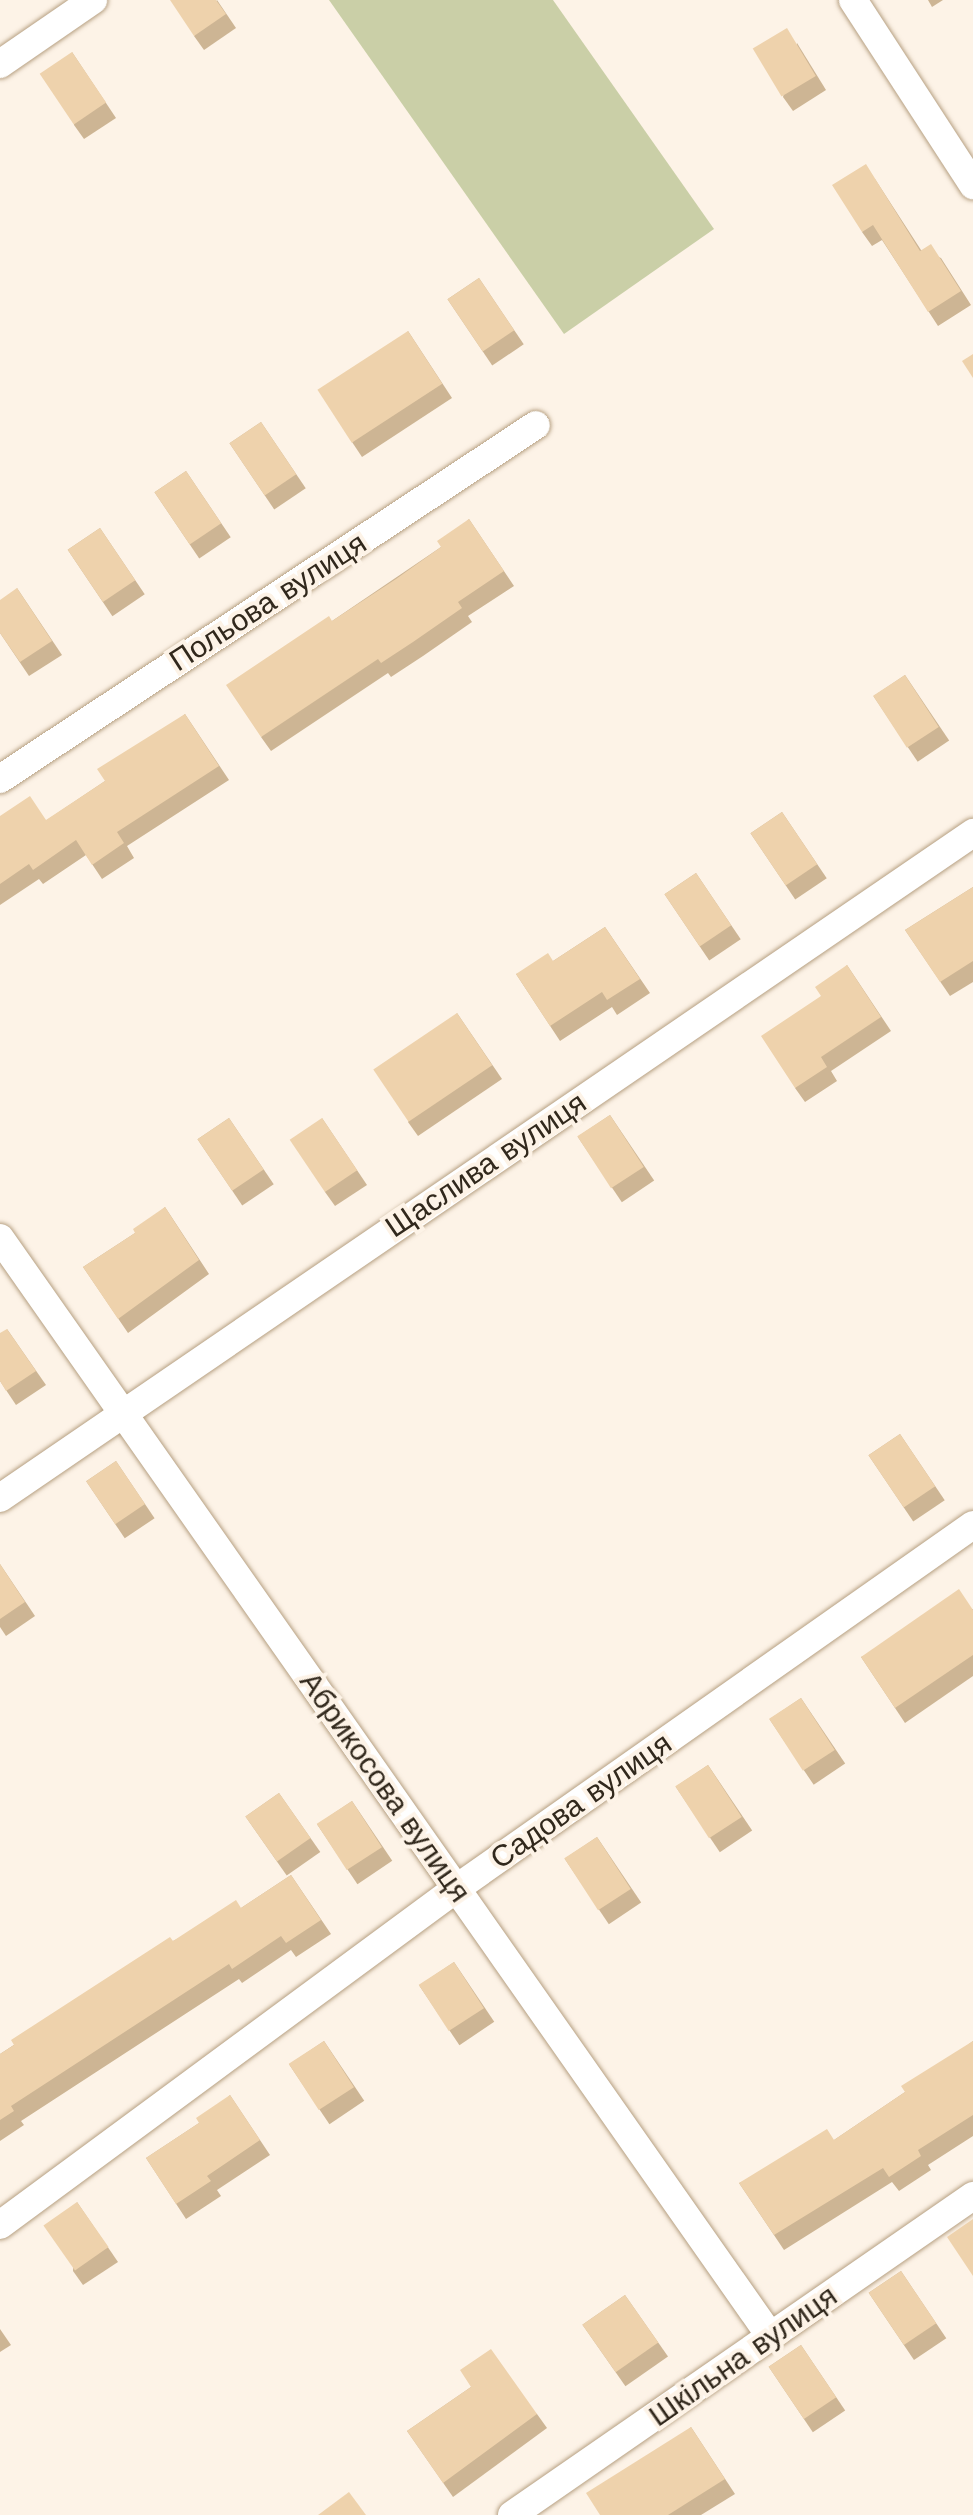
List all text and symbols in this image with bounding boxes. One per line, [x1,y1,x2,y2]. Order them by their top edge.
street label: Польова вулиця [163,525,373,679]
street label: Щаслива вулиця [379,1085,593,1245]
street label: Абрикосова вулиця [292,1665,478,1909]
street label: Садова вулиця [484,1725,678,1877]
street label: Шкільна вулиця [642,2278,844,2434]

